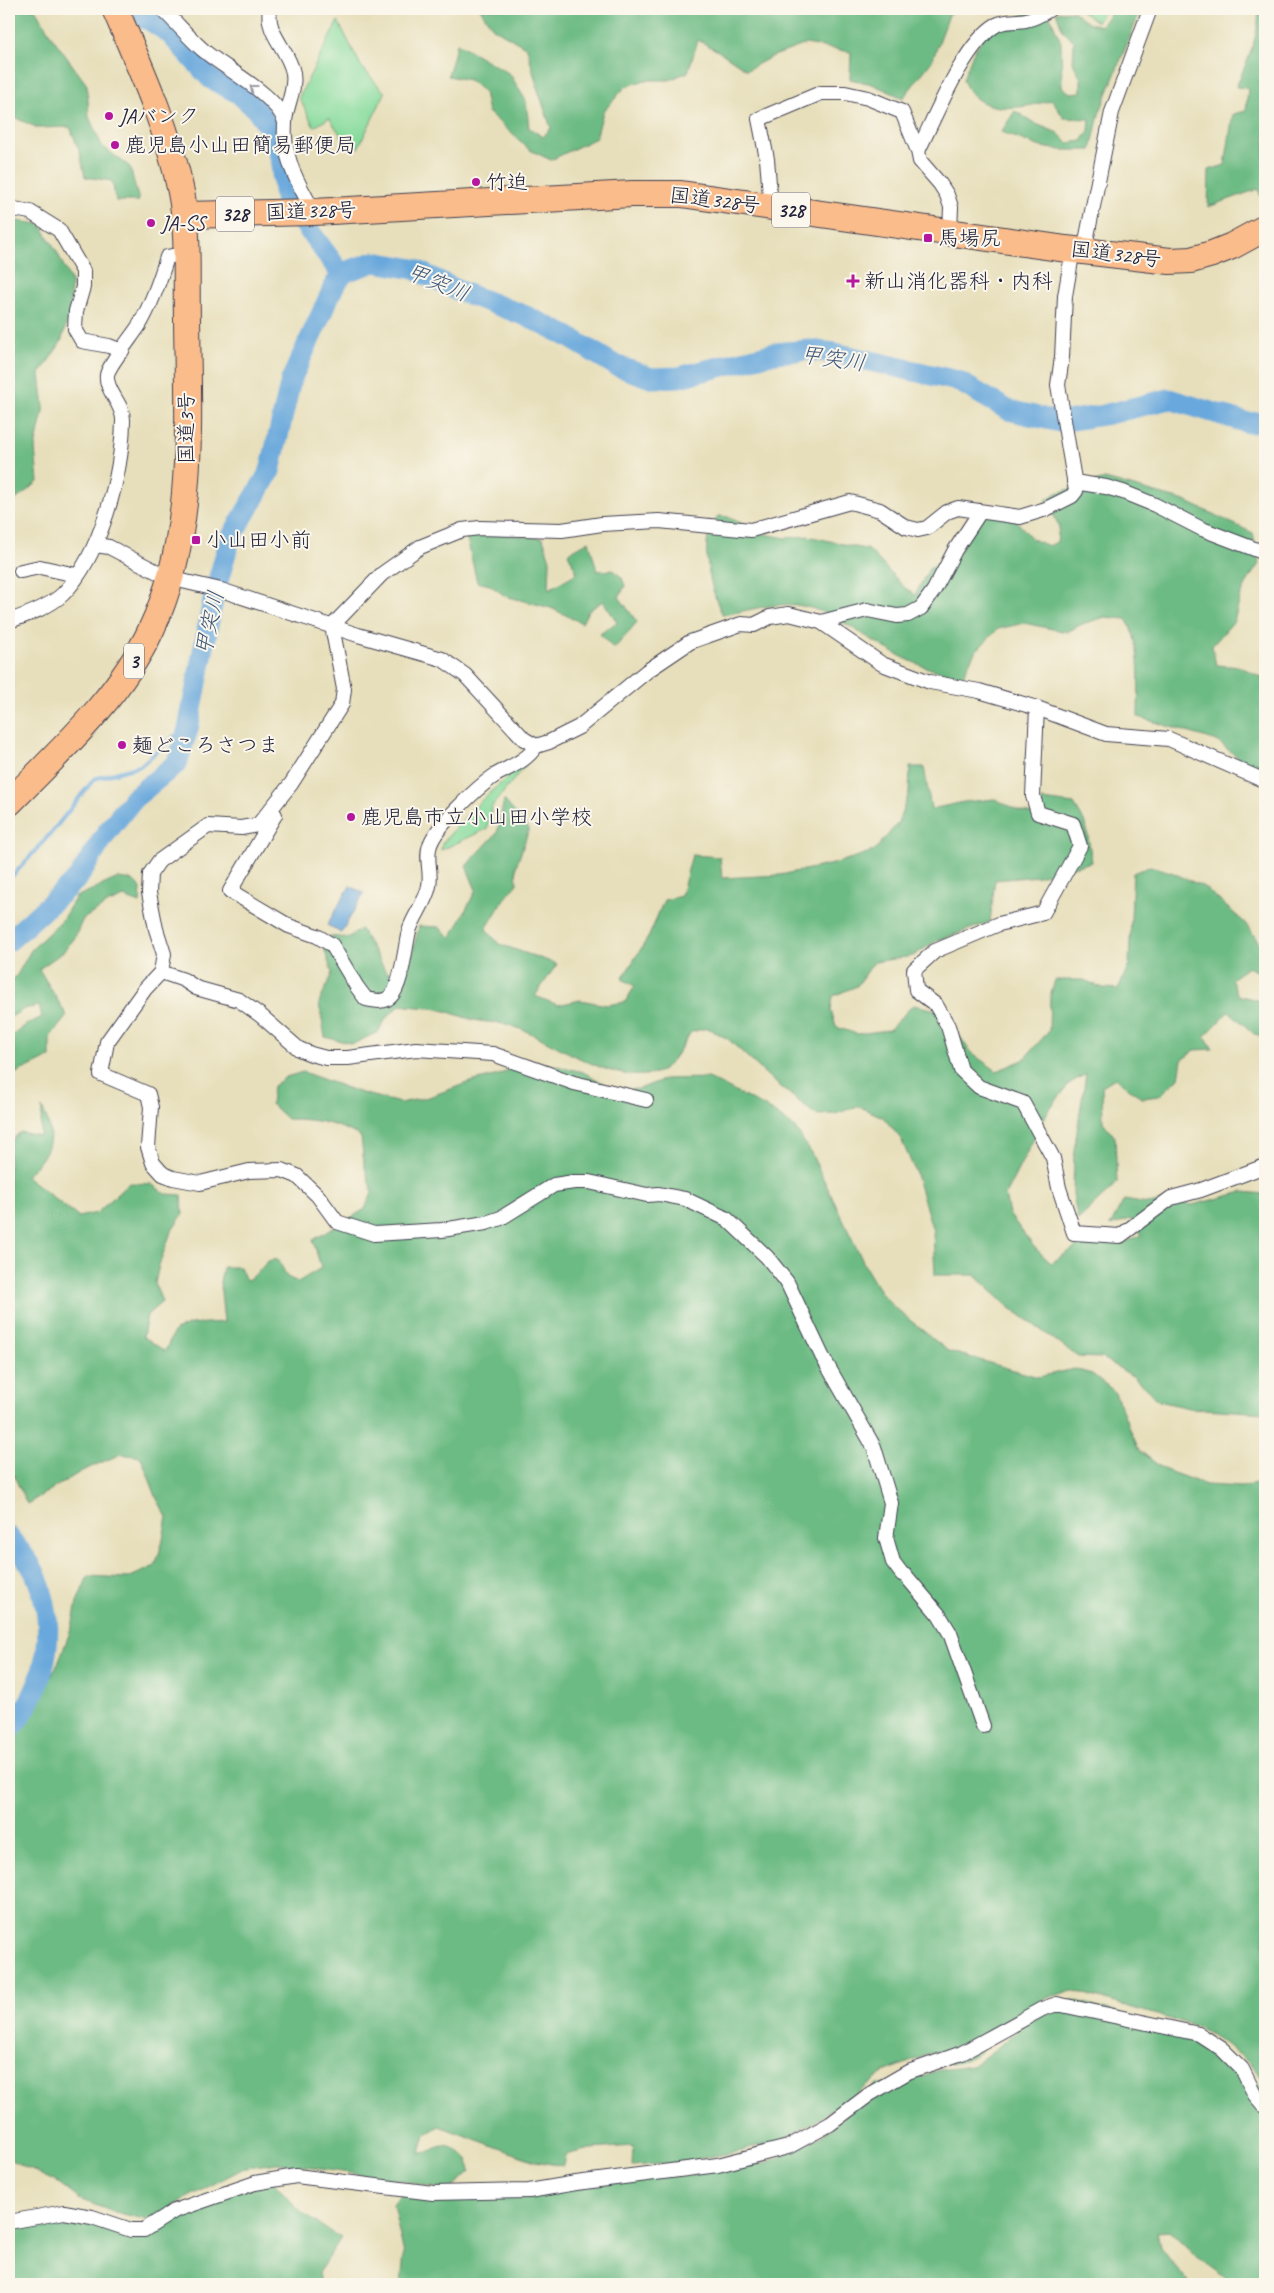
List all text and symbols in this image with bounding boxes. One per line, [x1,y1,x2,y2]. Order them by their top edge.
one-way arrow [250,85,259,93]
place label: JAバンク [118,103,199,129]
marker: JAバンク [103,110,115,122]
place label: 鹿児島小山田簡易郵便局 [125,132,356,158]
marker: 鹿児島小山田簡易郵便局 [109,139,121,151]
place label: 竹迫 [486,169,528,195]
marker: 竹迫 [470,176,482,188]
street label: 国道328号 [668,182,762,218]
road number: 328 [772,192,810,228]
road number: 328 [216,196,254,232]
street label: 国道328号 [265,196,357,226]
place label: JA-SS [160,210,208,236]
marker: JA-SS [145,217,157,229]
place label: 馬場尻 [938,225,1001,251]
marker: 馬場尻 [922,232,934,244]
street label: 国道328号 [1069,236,1163,272]
water label: 甲突川 [402,258,473,308]
place label: 新山消化器科・内科 [864,268,1053,294]
marker: 新山消化器科・内科 [846,274,860,288]
water label: 甲突川 [798,341,867,377]
street label: 国道3号 [173,392,199,464]
place label: 小山田小前 [206,527,311,553]
marker: 小山田小前 [190,534,202,546]
water label: 甲突川 [189,588,231,658]
road number: 3 [124,644,144,678]
place label: 麺どころさつま [132,732,279,758]
marker: 麺どころさつま [116,739,128,751]
place label: 鹿児島市立小山田小学校 [361,804,592,830]
marker: 鹿児島市立小山田小学校 [345,811,357,823]

